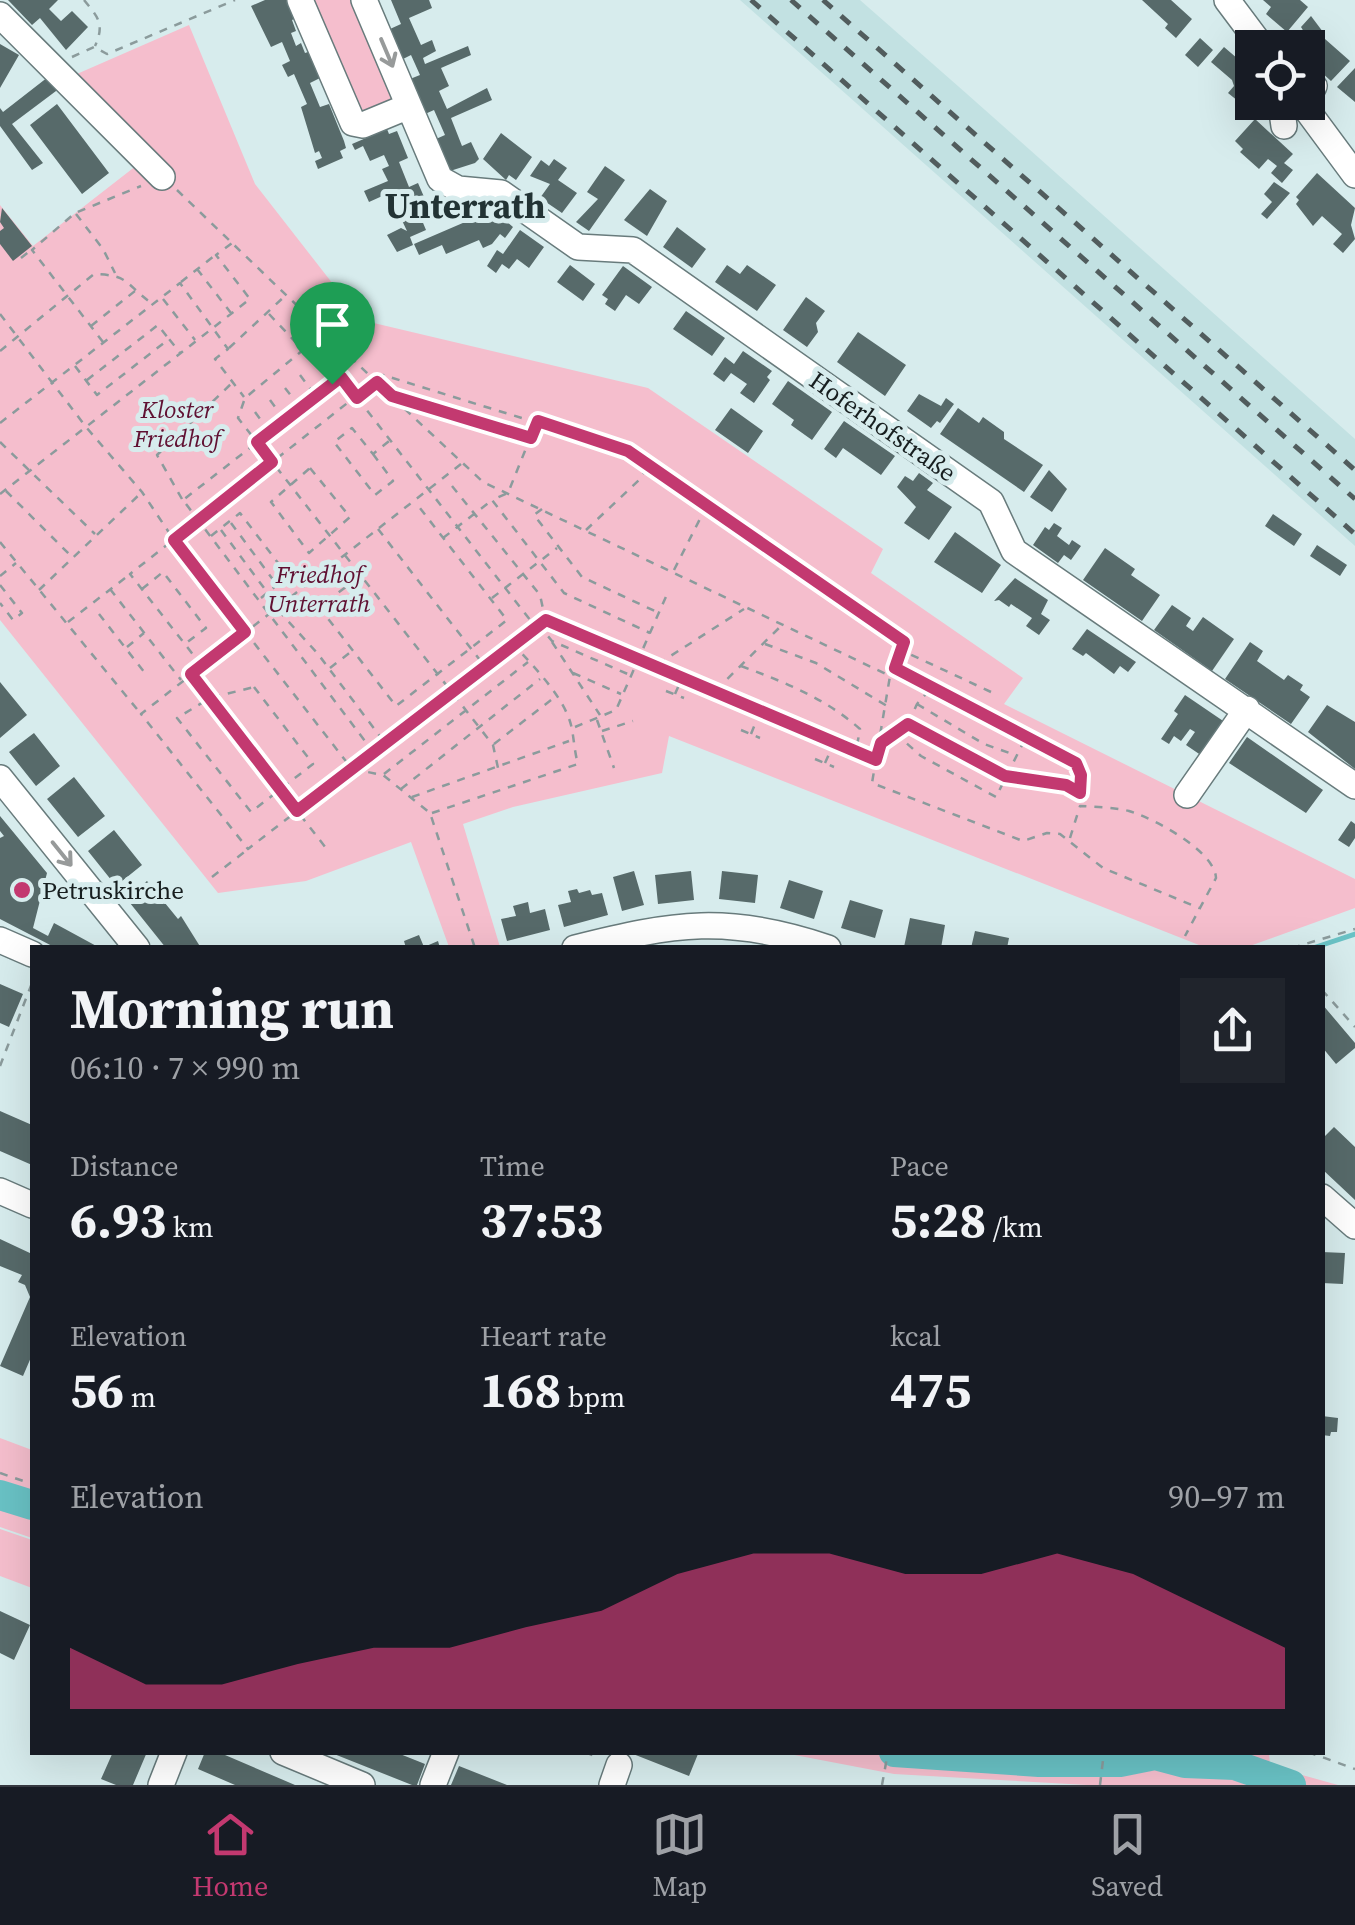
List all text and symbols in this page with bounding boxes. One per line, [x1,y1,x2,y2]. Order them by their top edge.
map controls [1235,30,1325,120]
button: locate [1235,30,1325,120]
one-way arrow [379,37,397,68]
district label: Unterrath [385,182,545,230]
pin [290,282,375,385]
icon: arrive [305,297,360,352]
street label: Hoferhofstraße [803,363,963,489]
park label: Kloster Friedhof [132,392,225,455]
park label: Friedhof Unterrath [268,557,371,620]
one-way arrow [51,840,73,866]
place label: Petruskirche [42,873,184,907]
marker: Petruskirche [11,879,33,901]
text: Morning run [70,971,394,1046]
button: share [1180,978,1285,1083]
text: 06:10 · 7 × 990 m [70,1046,300,1090]
text: Distance [70,1147,179,1185]
text: Time [480,1147,545,1185]
text: Pace [890,1147,949,1185]
text: 6.93 [70,1185,166,1254]
text: 37:53 [480,1185,603,1254]
text: 5:28 [890,1185,986,1254]
text: km [166,1208,213,1246]
text: /km [986,1208,1043,1246]
text: Elevation [70,1317,187,1355]
text: Heart rate [480,1317,607,1355]
text: kcal [890,1317,941,1355]
text: 56 [70,1355,124,1424]
text: 168 [480,1355,561,1424]
text: 475 [890,1355,971,1424]
text: m [124,1378,156,1416]
text: bpm [561,1378,625,1416]
text: Elevation [70,1475,204,1519]
text: 90–97 m [1168,1475,1285,1519]
tab: Home [192,1807,268,1905]
tab: Map [652,1807,707,1905]
tab: Saved [1091,1807,1163,1905]

